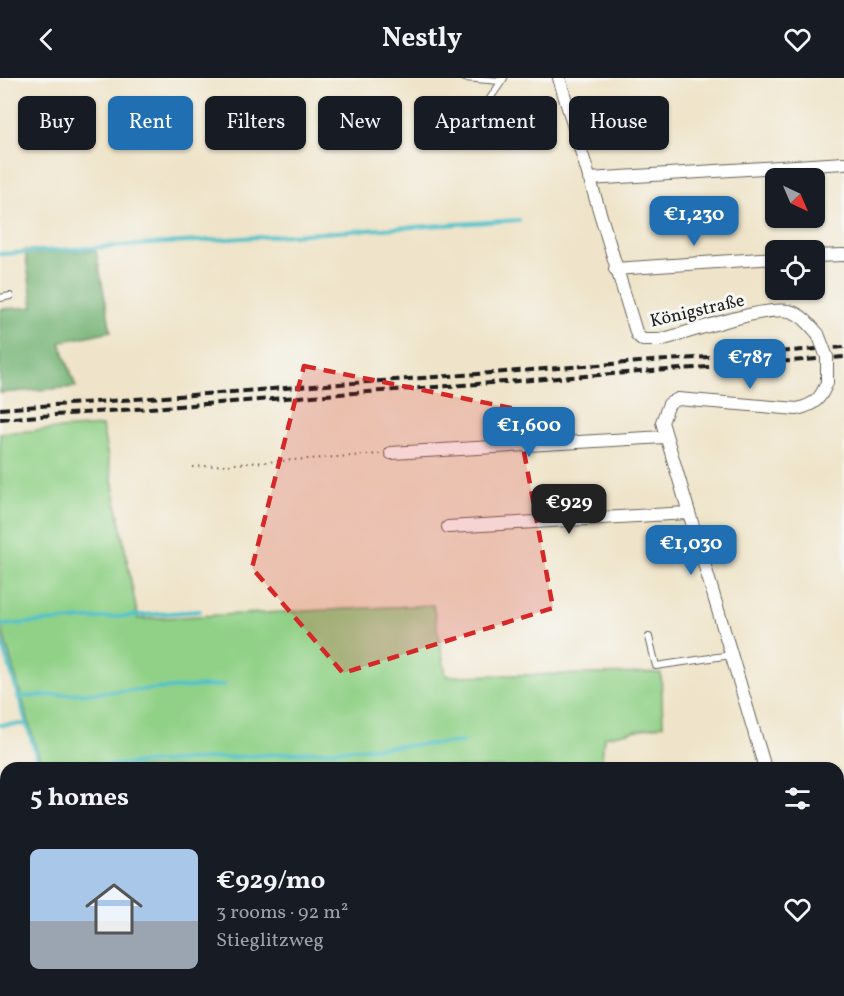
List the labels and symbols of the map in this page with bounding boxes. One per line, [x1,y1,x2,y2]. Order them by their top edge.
north arrow [765,168,825,228]
pin: €1,230 [645,196,743,247]
street label: Königstraße [648,288,747,334]
pin: €787 [714,339,786,390]
pin: €1,600 [480,407,578,458]
pin: €929 [533,484,605,535]
pin: €1,030 [642,525,740,576]

